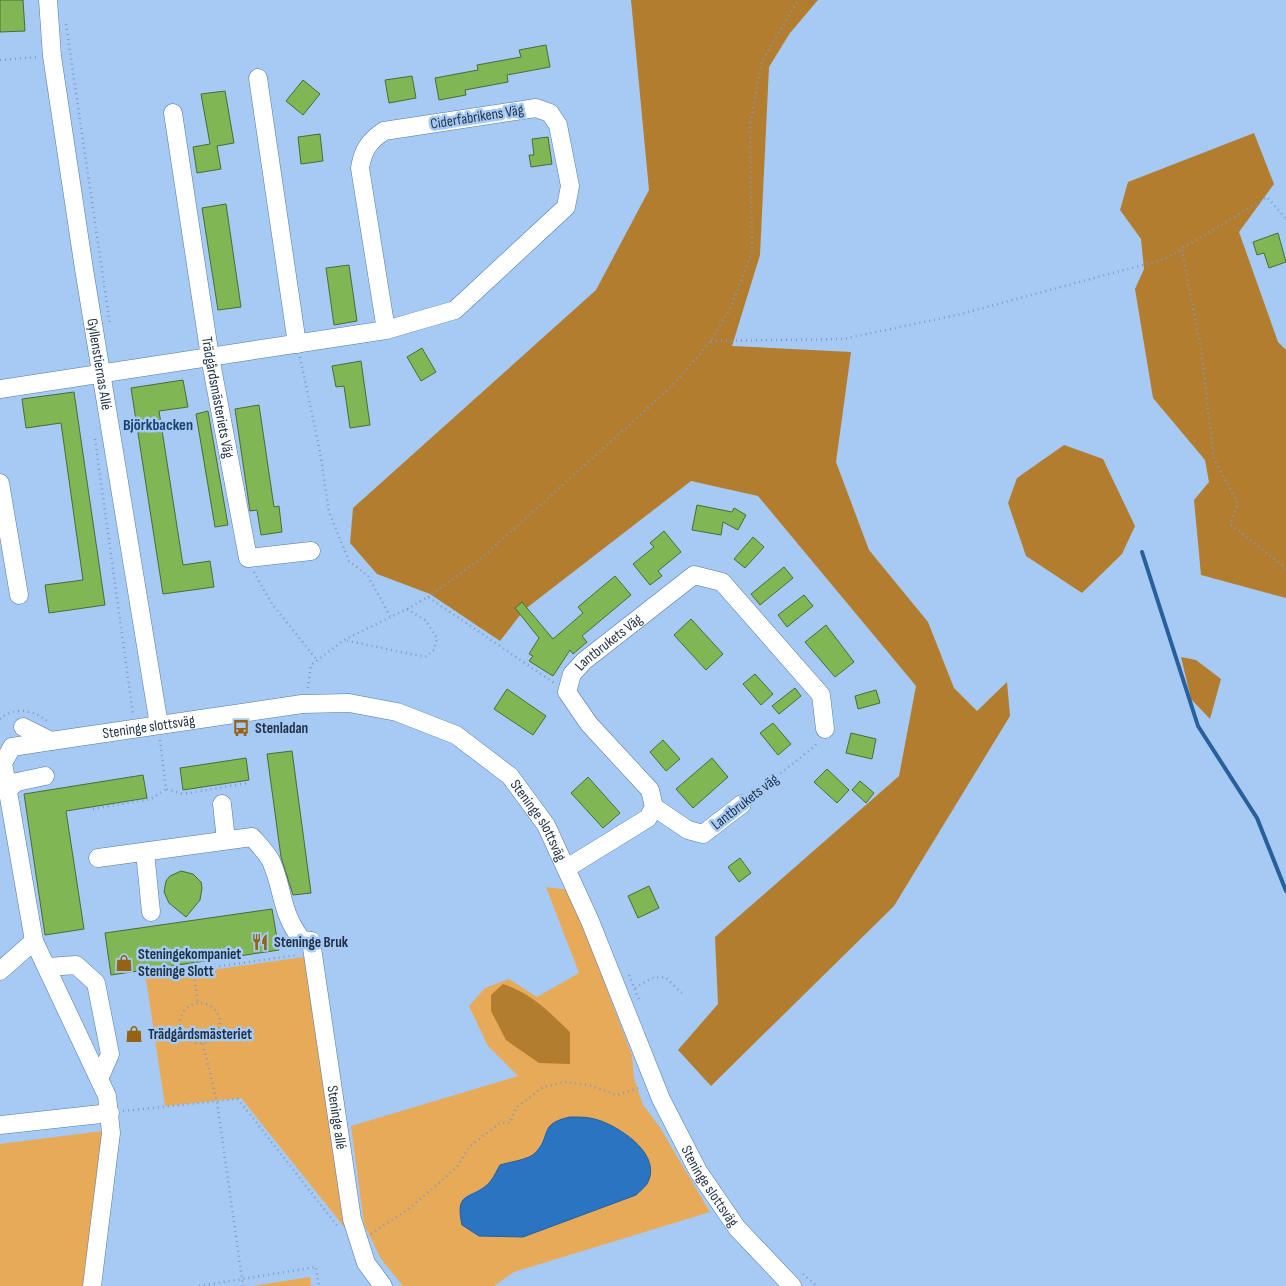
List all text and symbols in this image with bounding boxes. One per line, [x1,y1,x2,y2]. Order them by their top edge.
street label: Ciderfabrikens Väg [429,100,525,134]
street label: Gyllenstiernas Allé [83,317,117,411]
street label: Trädgårdsmästeriets Väg [198,335,238,460]
district label: Björkbacken [123,416,193,435]
street label: Lantbrukets Väg [570,610,646,675]
street label: Steninge slottsväg [101,710,196,743]
bus stop icon: Stenladan [231,718,251,738]
place label: Stenladan [255,719,308,738]
street label: Lantbrukets väg [708,770,782,834]
street label: Steninge slottsväg [506,776,571,864]
restaurant icon: Steninge Bruk [250,932,270,952]
place label: Steninge Bruk [274,933,349,952]
place label: Steningekompaniet Steninge Slott [138,945,241,981]
shop icon: Steningekompaniet Steninge Slott [114,953,134,973]
shop icon: Trädgårdsmästeriet [124,1024,144,1044]
place label: Trädgårdsmästeriet [148,1025,252,1044]
street label: Steninge allé [323,1084,351,1151]
street label: Steninge slottsväg [677,1142,743,1230]

